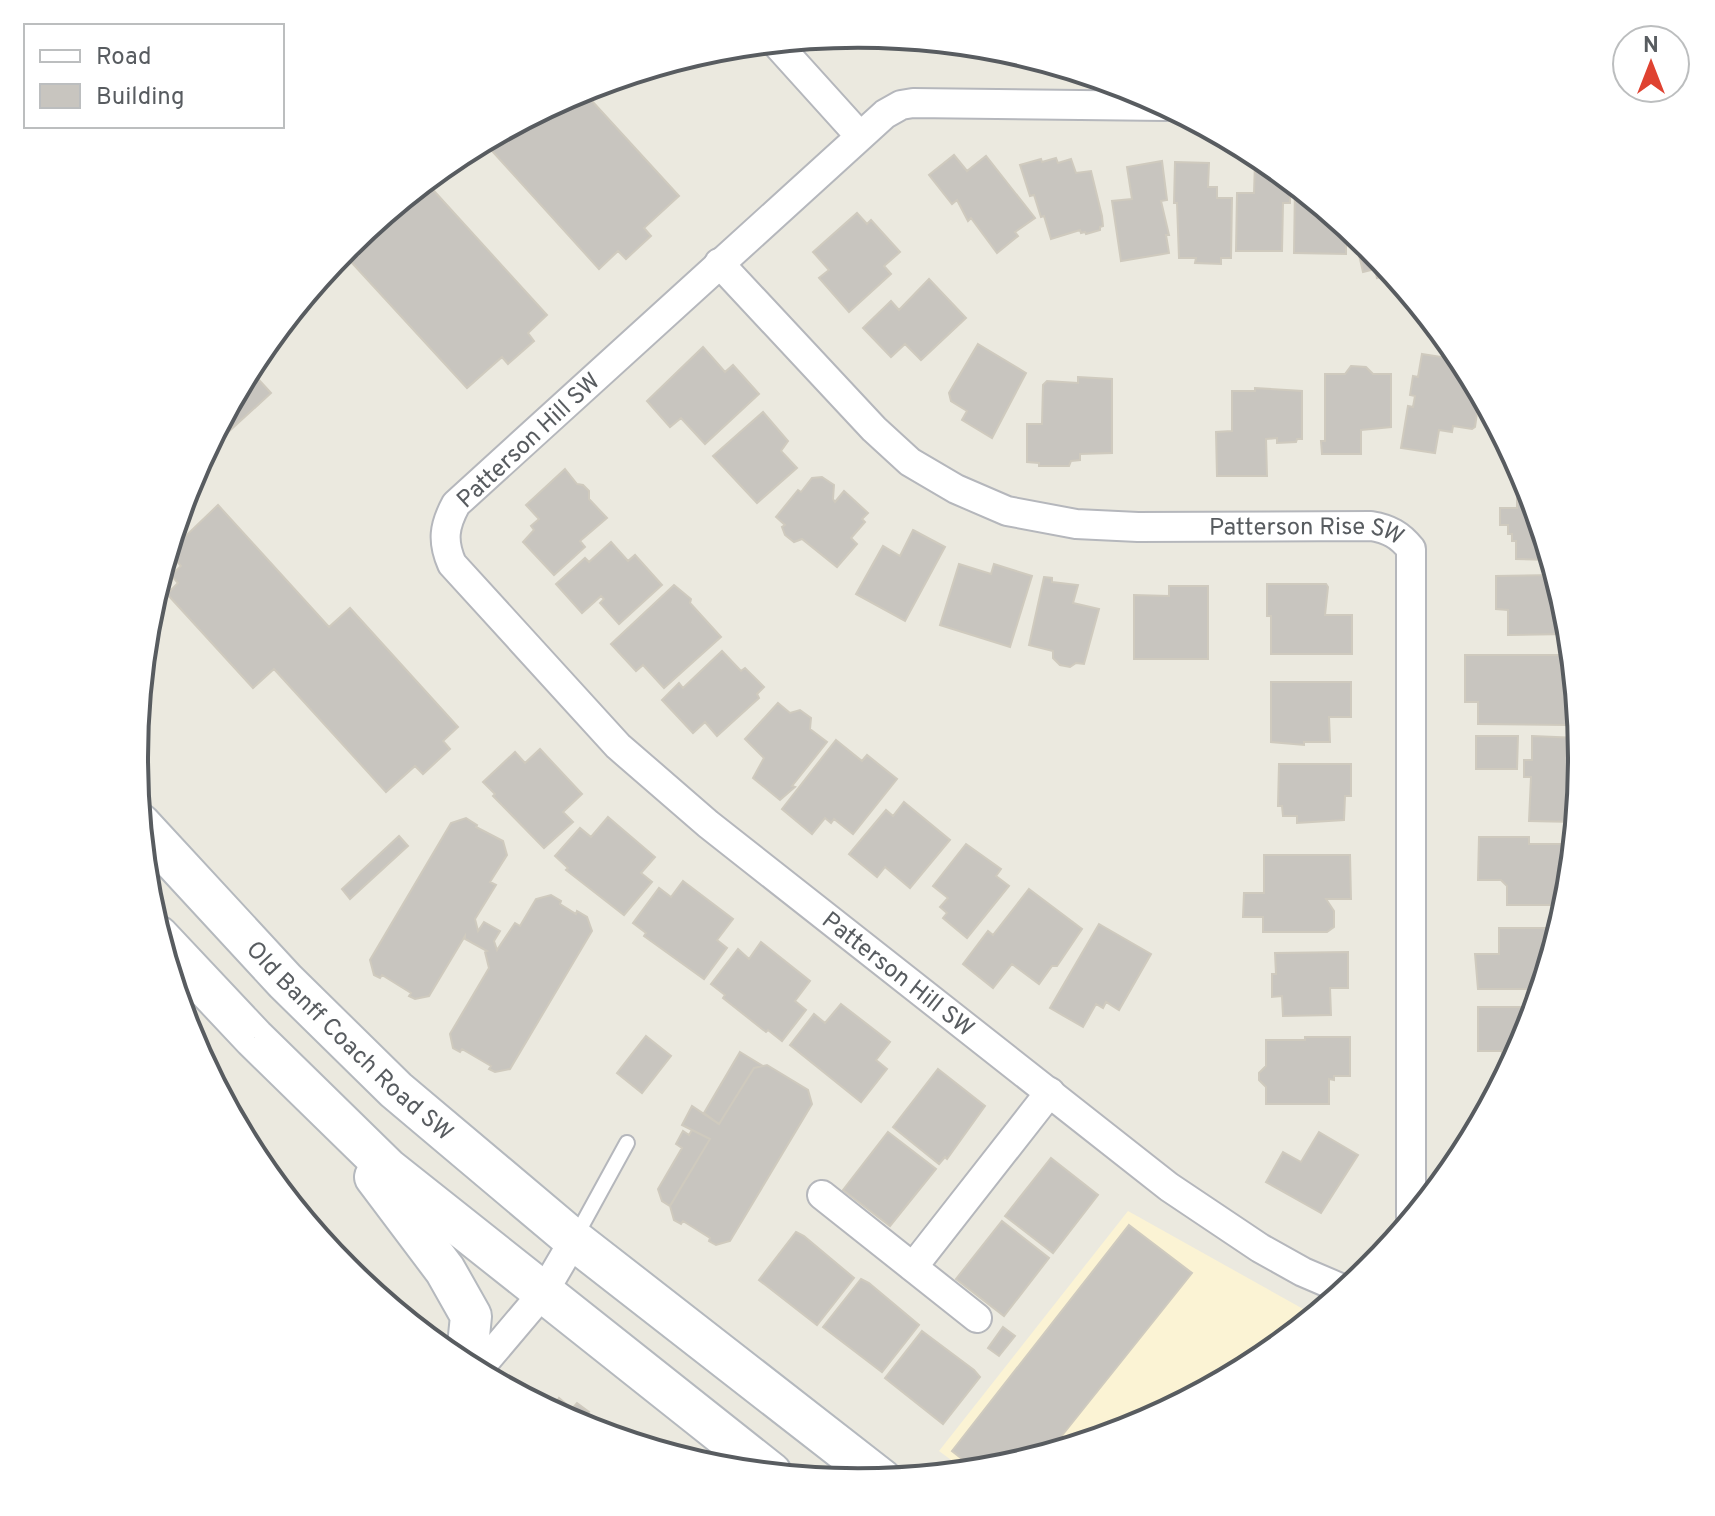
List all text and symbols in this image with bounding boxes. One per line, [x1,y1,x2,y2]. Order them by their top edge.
legend [24,24,284,128]
north arrow [1611,24,1691,104]
text: N [1643,33,1659,60]
text: Road [96,43,152,73]
text: Building [96,83,185,113]
street label: Patterson Hill SW [451,367,607,516]
street label: Patterson Rise SW [1209,513,1409,553]
street label: Patterson Hill SW [815,906,979,1045]
street label: Old Banff Coach Road SW [239,936,458,1149]

